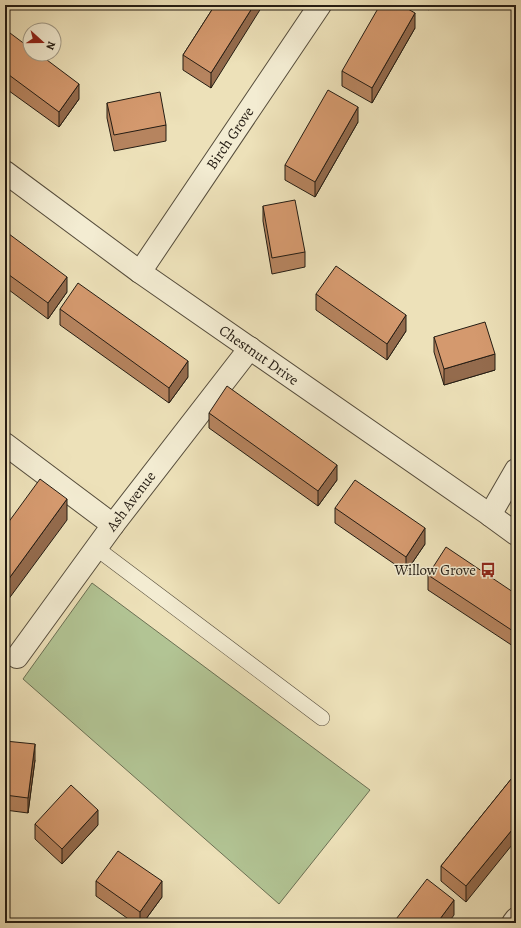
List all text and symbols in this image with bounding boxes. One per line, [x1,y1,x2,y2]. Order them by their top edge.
north arrow [22,22,62,62]
text: N [42,39,59,52]
street label: Birch Grove [202,102,258,173]
street label: Chestnut Drive [215,320,303,390]
street label: Ash Avenue [101,467,160,536]
place label: Willow Grove [394,560,476,580]
bus stop icon: Willow Grove [479,561,497,579]

